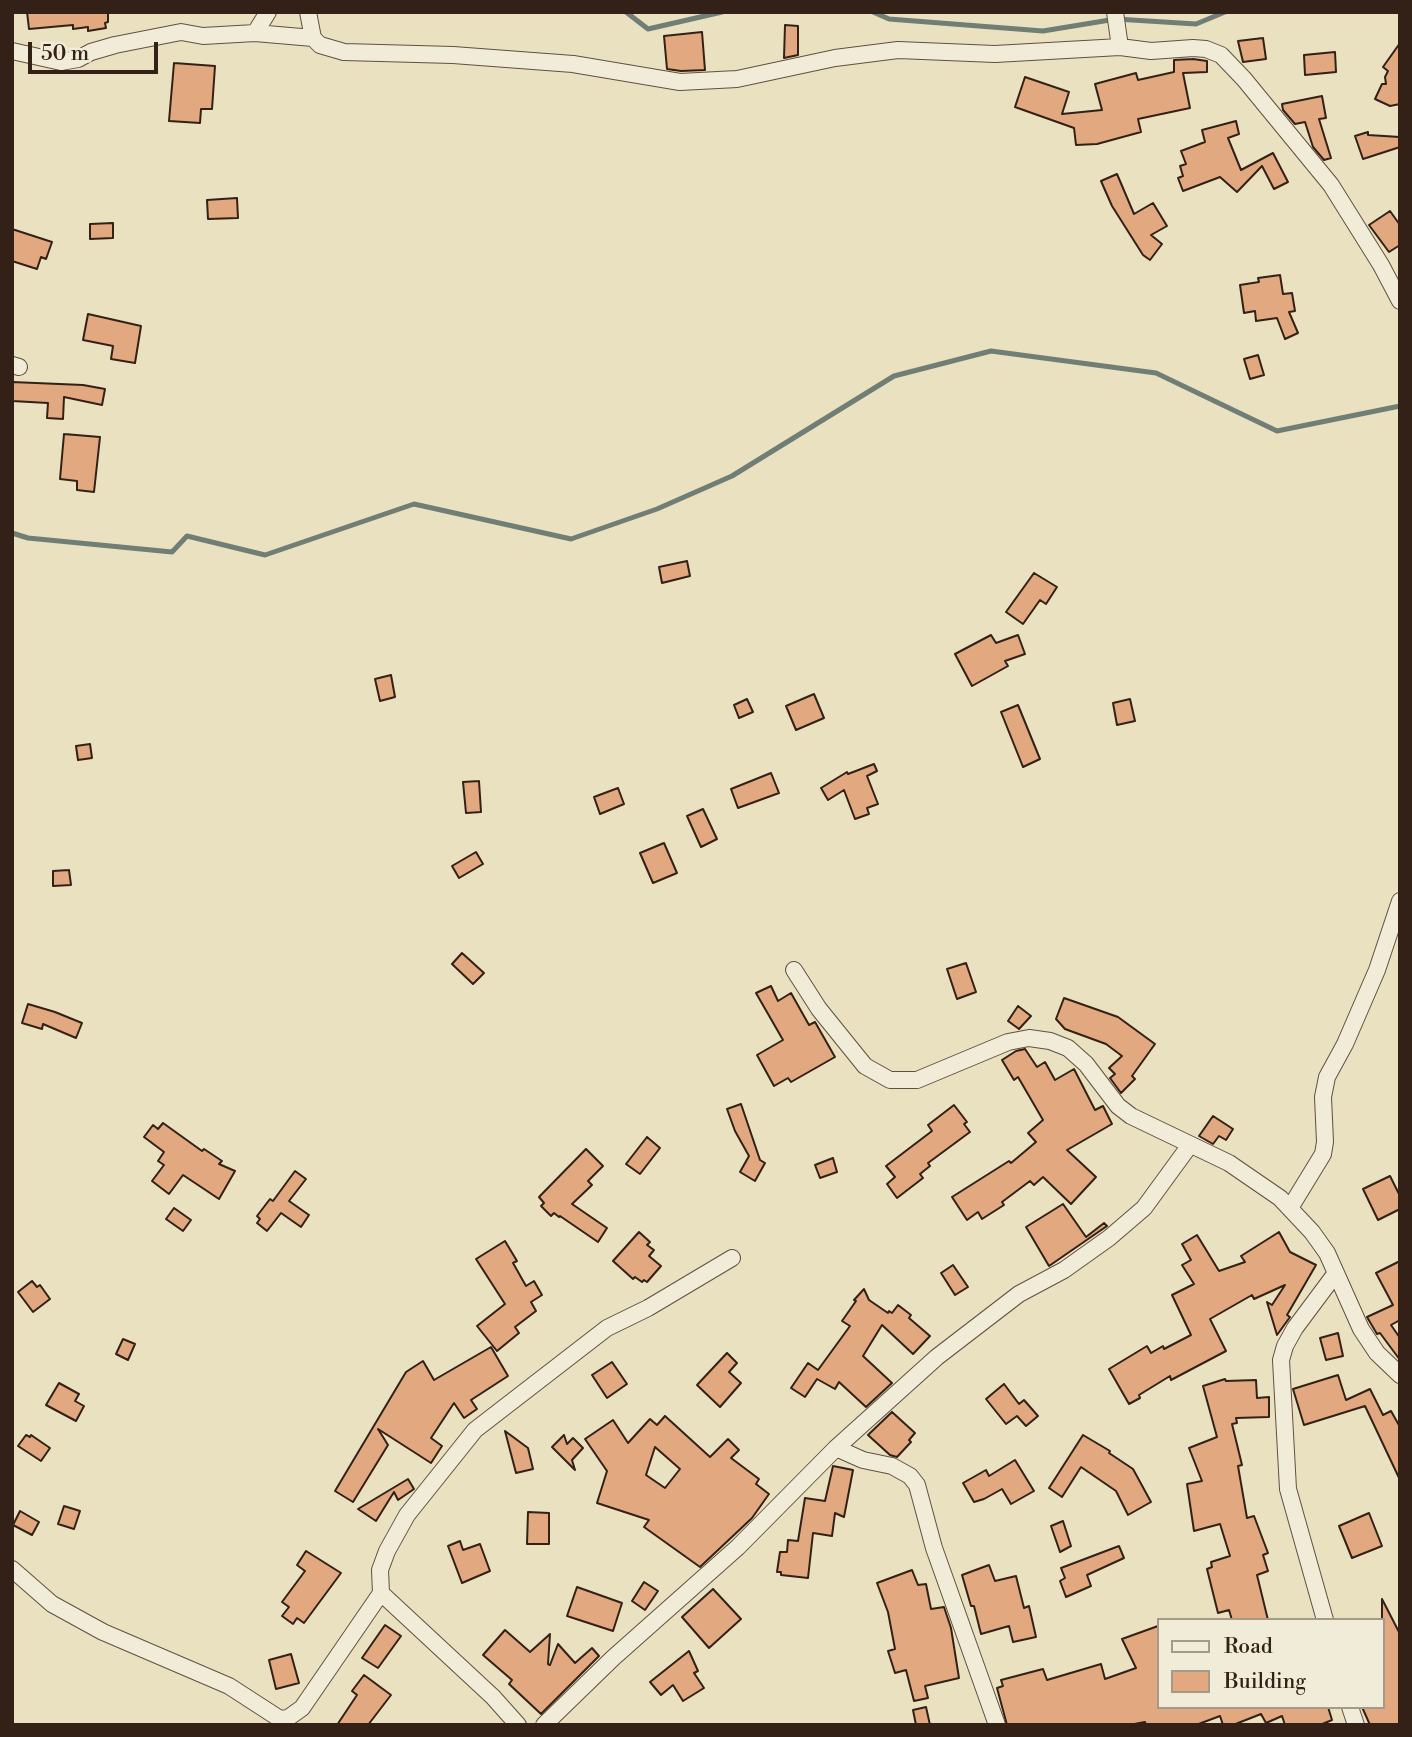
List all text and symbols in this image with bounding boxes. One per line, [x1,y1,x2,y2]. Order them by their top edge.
scale bar [32,28,161,72]
text: 50 m [41,41,89,67]
legend [1156,1618,1384,1709]
text: Road [1224,1634,1273,1660]
text: Building [1224,1669,1306,1695]

